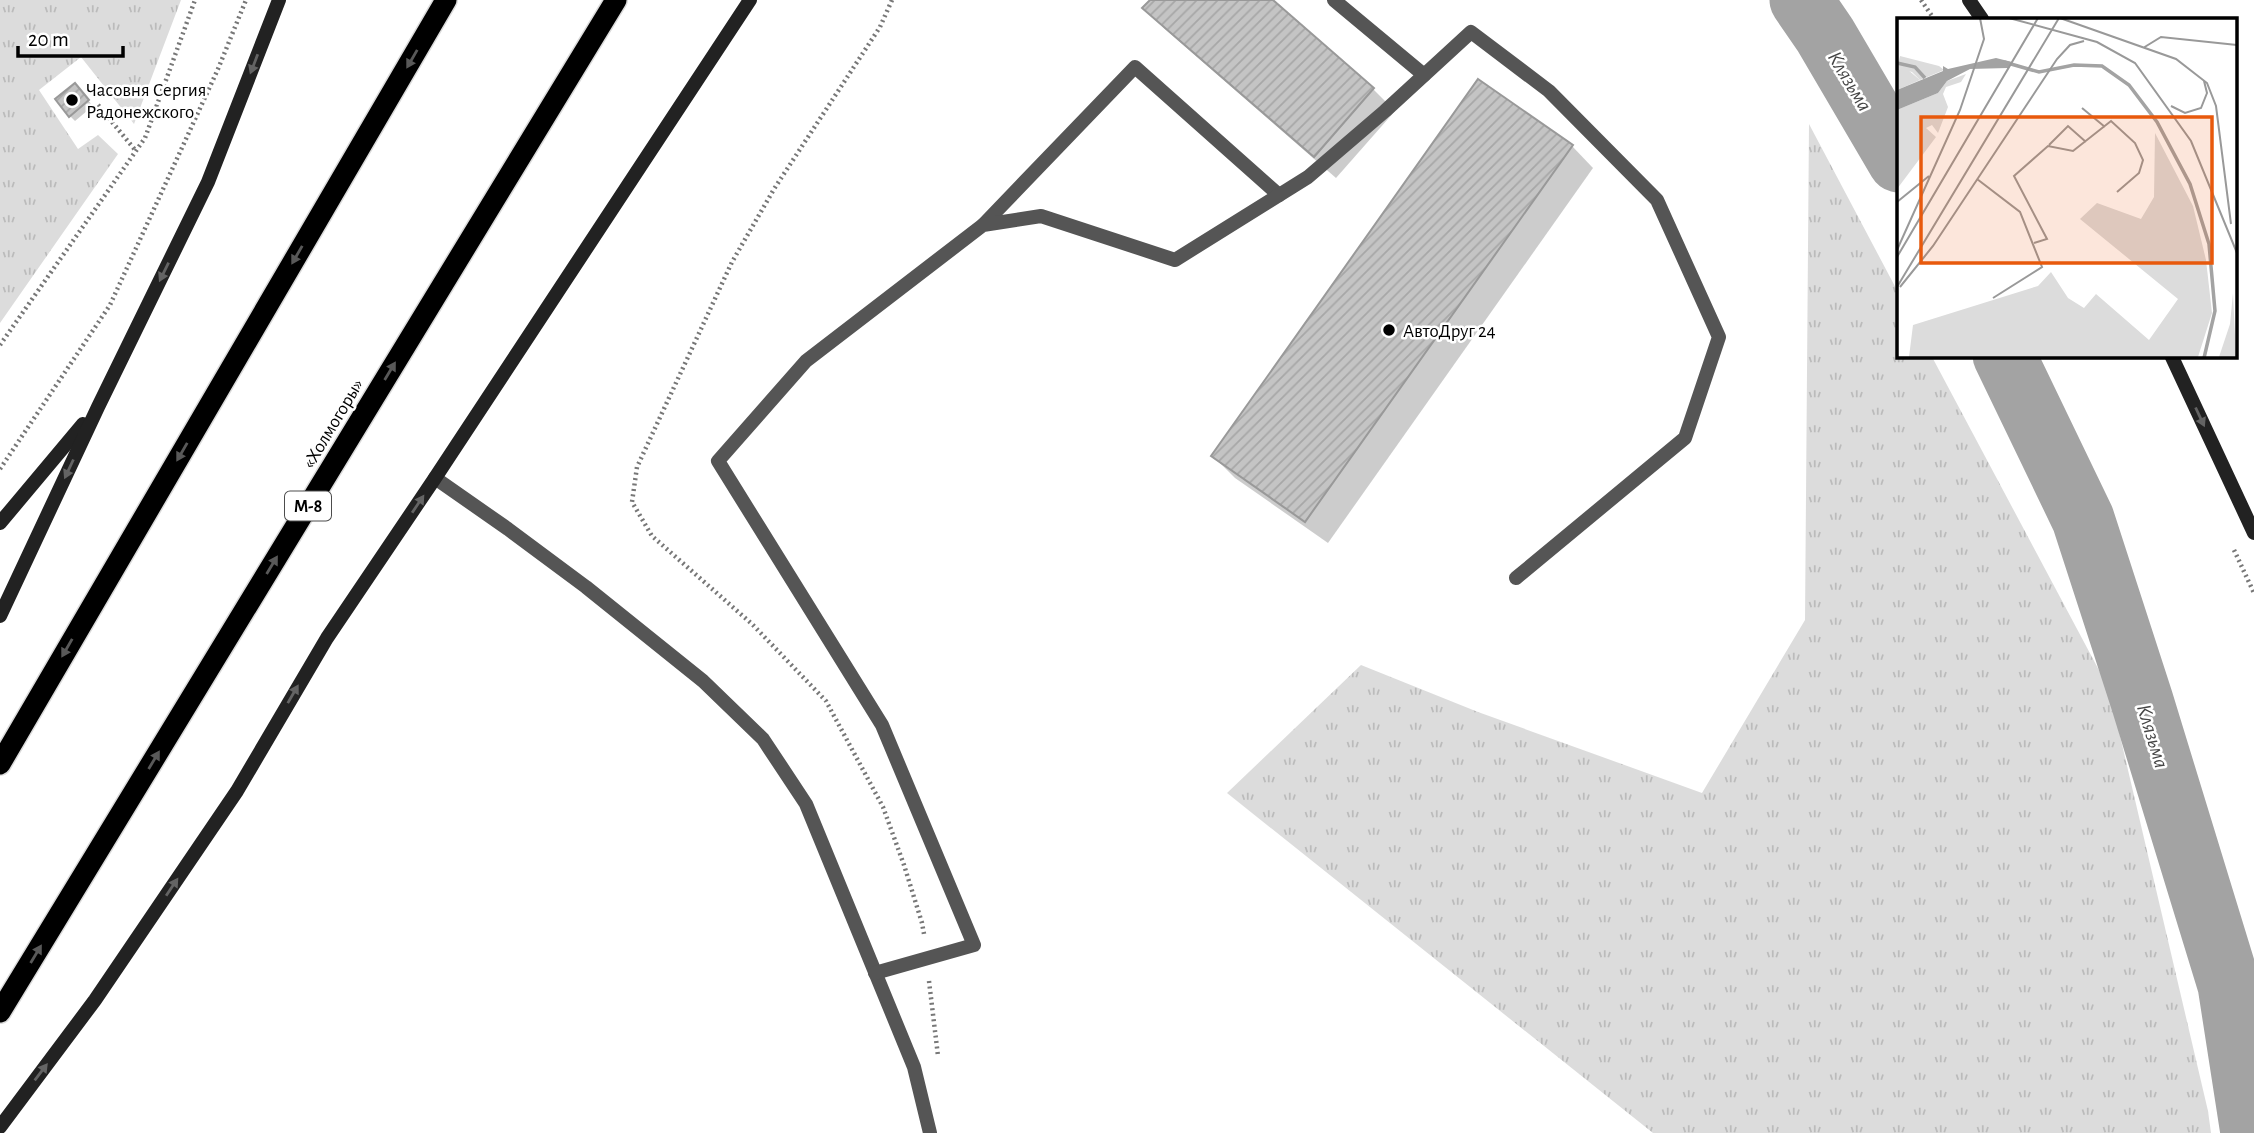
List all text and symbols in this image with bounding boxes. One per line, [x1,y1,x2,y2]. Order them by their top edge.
scale bar [18,14,122,58]
inset map [1897,18,2236,357]
text: 20 m [28,29,69,50]
water label: Клязьма [1824,48,1875,115]
one-way arrow [406,49,418,69]
one-way arrow [249,53,260,74]
place label: Часовня Сергия Радонежского [86,81,207,122]
marker: Часовня Сергия Радонежского [64,92,80,108]
one-way arrow [291,246,303,265]
one-way arrow [158,262,169,282]
marker: АвтоДруг 24 [1381,322,1397,338]
place label: АвтоДруг 24 [1403,322,1496,341]
one-way arrow [384,361,397,380]
street label: «Холмогоры» [299,376,367,472]
one-way arrow [2194,407,2206,427]
one-way arrow [176,442,188,461]
one-way arrow [63,459,75,479]
road number: М-8 [285,492,331,520]
one-way arrow [411,494,424,514]
one-way arrow [266,556,278,575]
one-way arrow [61,639,74,658]
one-way arrow [287,685,300,704]
water label: Клязьма [2133,702,2172,771]
one-way arrow [147,750,160,769]
one-way arrow [165,877,178,896]
one-way arrow [29,945,42,964]
one-way arrow [34,1063,48,1082]

